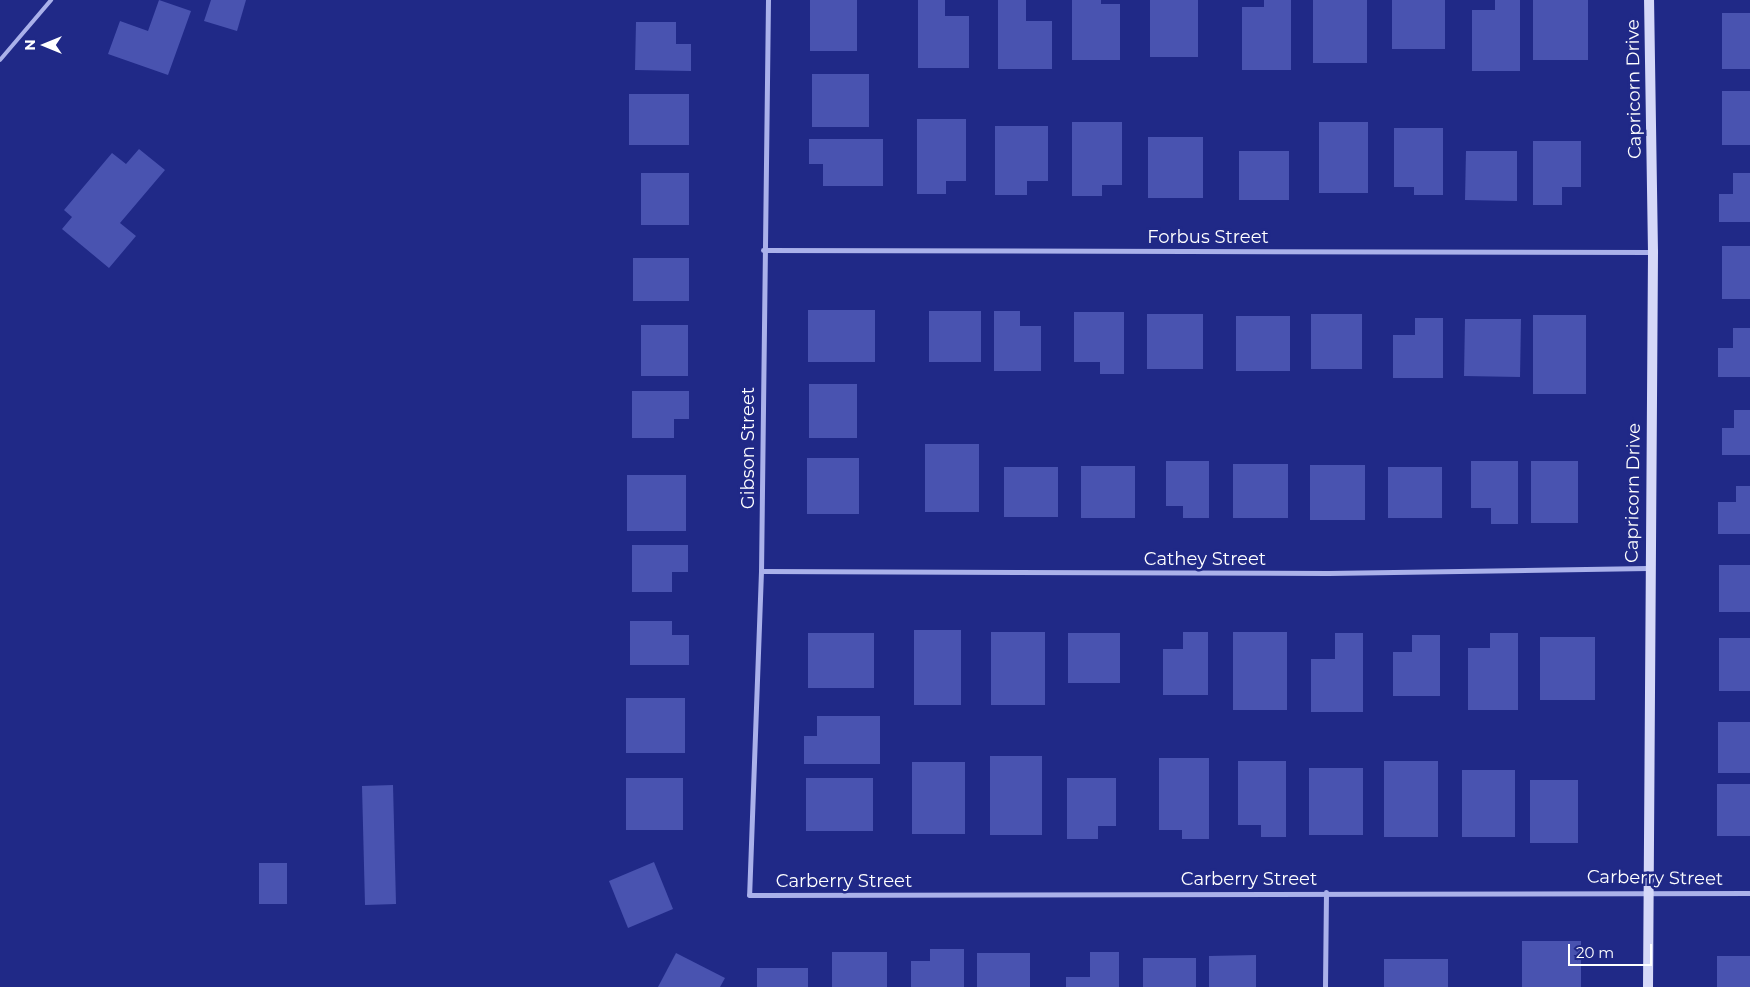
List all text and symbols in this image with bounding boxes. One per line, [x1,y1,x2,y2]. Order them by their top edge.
street label: Capricorn Drive [1622,19,1646,159]
north arrow [20,20,70,70]
text: N [21,39,39,51]
street label: Forbus Street [1147,226,1269,248]
street label: Gibson Street [737,387,759,509]
street label: Capricorn Drive [1621,423,1645,563]
street label: Cathey Street [1144,548,1266,570]
street label: Carberry Street [1587,866,1723,890]
street label: Carberry Street [1181,868,1317,890]
street label: Carberry Street [776,870,912,892]
scale bar [1570,934,1654,966]
text: 20 m [1576,943,1614,962]

